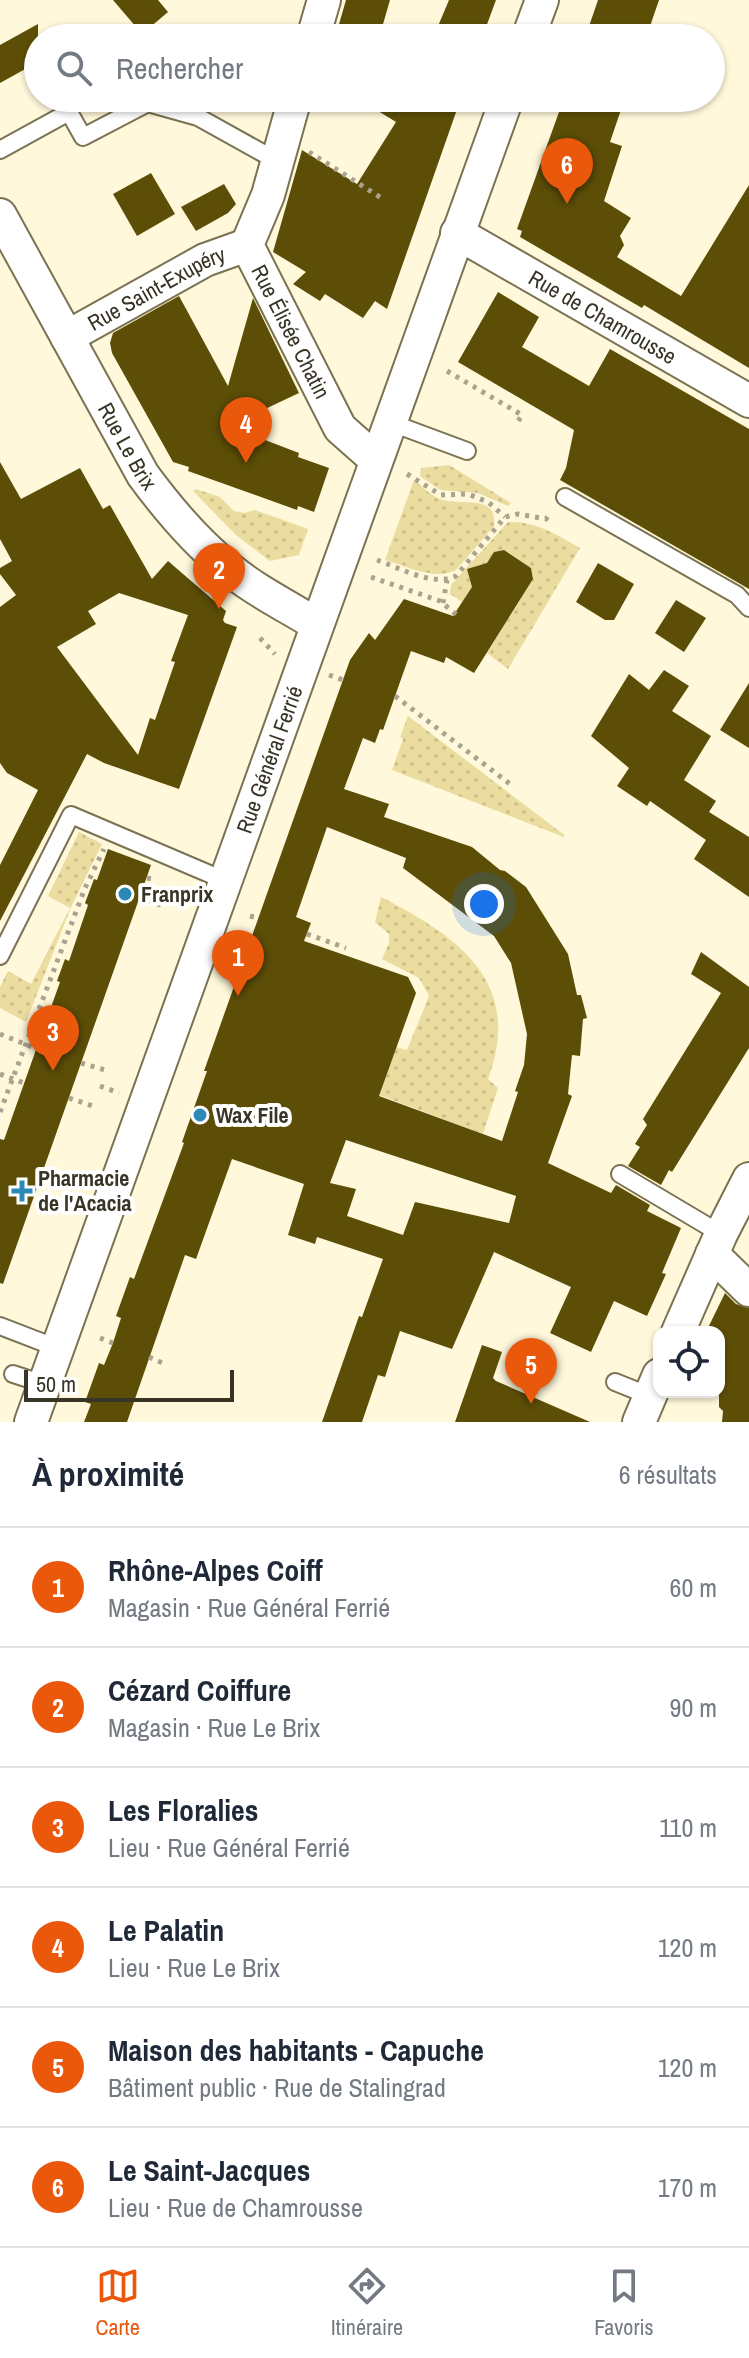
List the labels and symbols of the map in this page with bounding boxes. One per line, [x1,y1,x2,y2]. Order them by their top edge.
pin: 6 [541,138,593,204]
street label: Rue Saint-Exupéry [82,239,229,338]
street label: Rue Élisée Chatin [244,259,338,404]
street label: Rue de Chamrousse [523,262,682,371]
street label: Rue Le Brix [91,397,164,496]
pin: 4 [220,397,272,463]
pin: 2 [193,543,245,609]
street label: Rue Général Ferrié [229,682,309,837]
place label: Franprix [141,879,213,909]
your location [464,884,504,924]
marker: Franprix [116,885,134,903]
pin: 1 [212,930,264,996]
pin: 3 [27,1005,79,1071]
place label: Wax File [216,1100,289,1130]
marker: Wax File [191,1106,209,1124]
place label: Pharmacie de l'Acacia [38,1163,132,1218]
marker: Pharmacie de l'Acacia [13,1182,31,1200]
pin: 5 [505,1338,557,1404]
scale bar [24,1366,234,1402]

